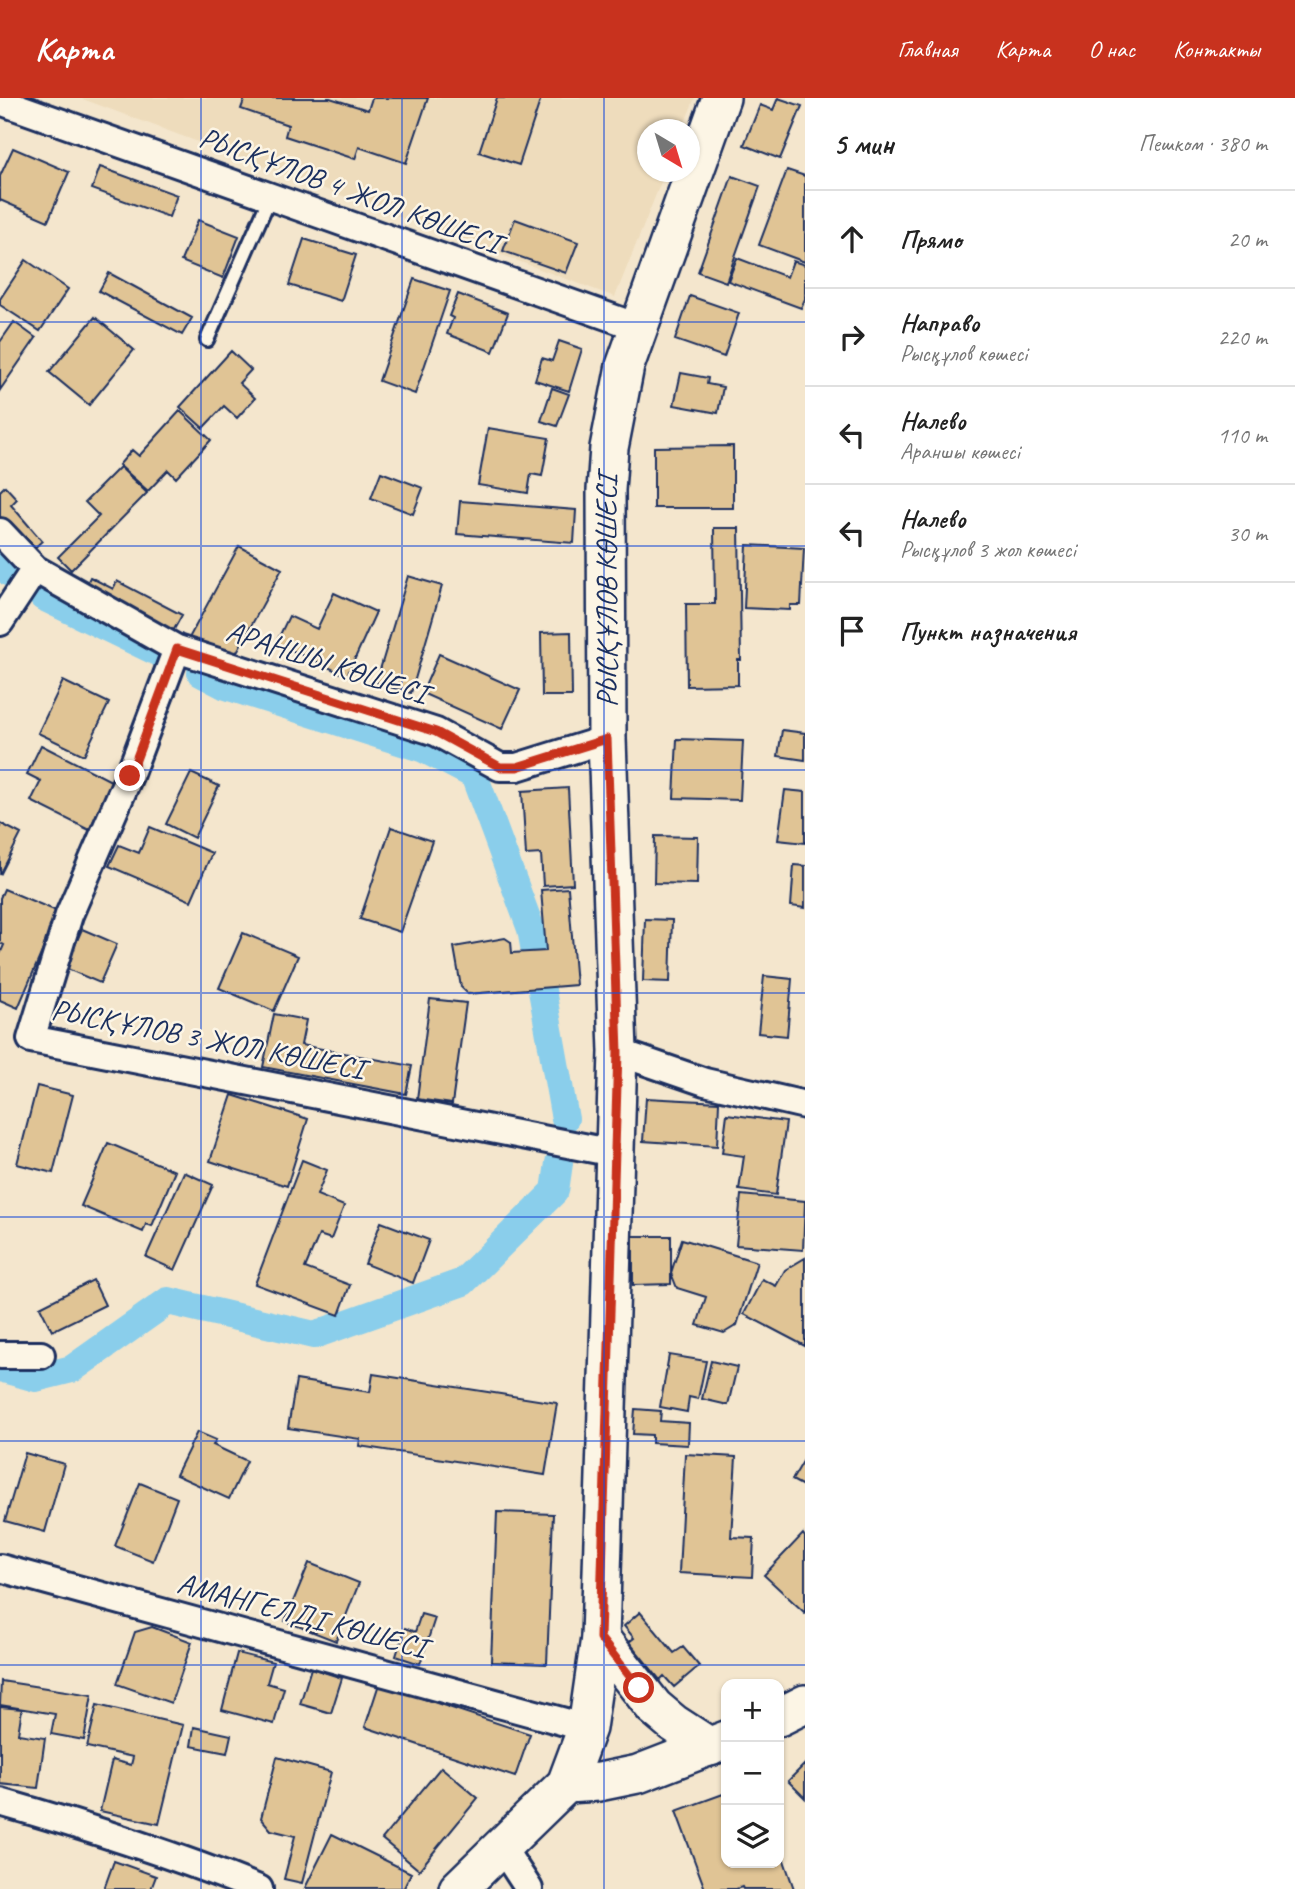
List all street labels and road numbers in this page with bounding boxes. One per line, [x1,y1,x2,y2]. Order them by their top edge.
street label: РЫСҚҰЛОВ 4 ЖОЛ КӨШЕСІ [194,118,512,265]
street label: РЫСҚҰЛОВ КӨШЕСІ [587,466,627,707]
street label: АРАНШЫ КӨШЕСІ [222,612,439,715]
street label: РЫСҚҰЛОВ 3 ЖОЛ КӨШЕСІ [49,990,374,1089]
street label: АМАНГЕЛДІ КӨШЕСІ [174,1564,437,1668]

